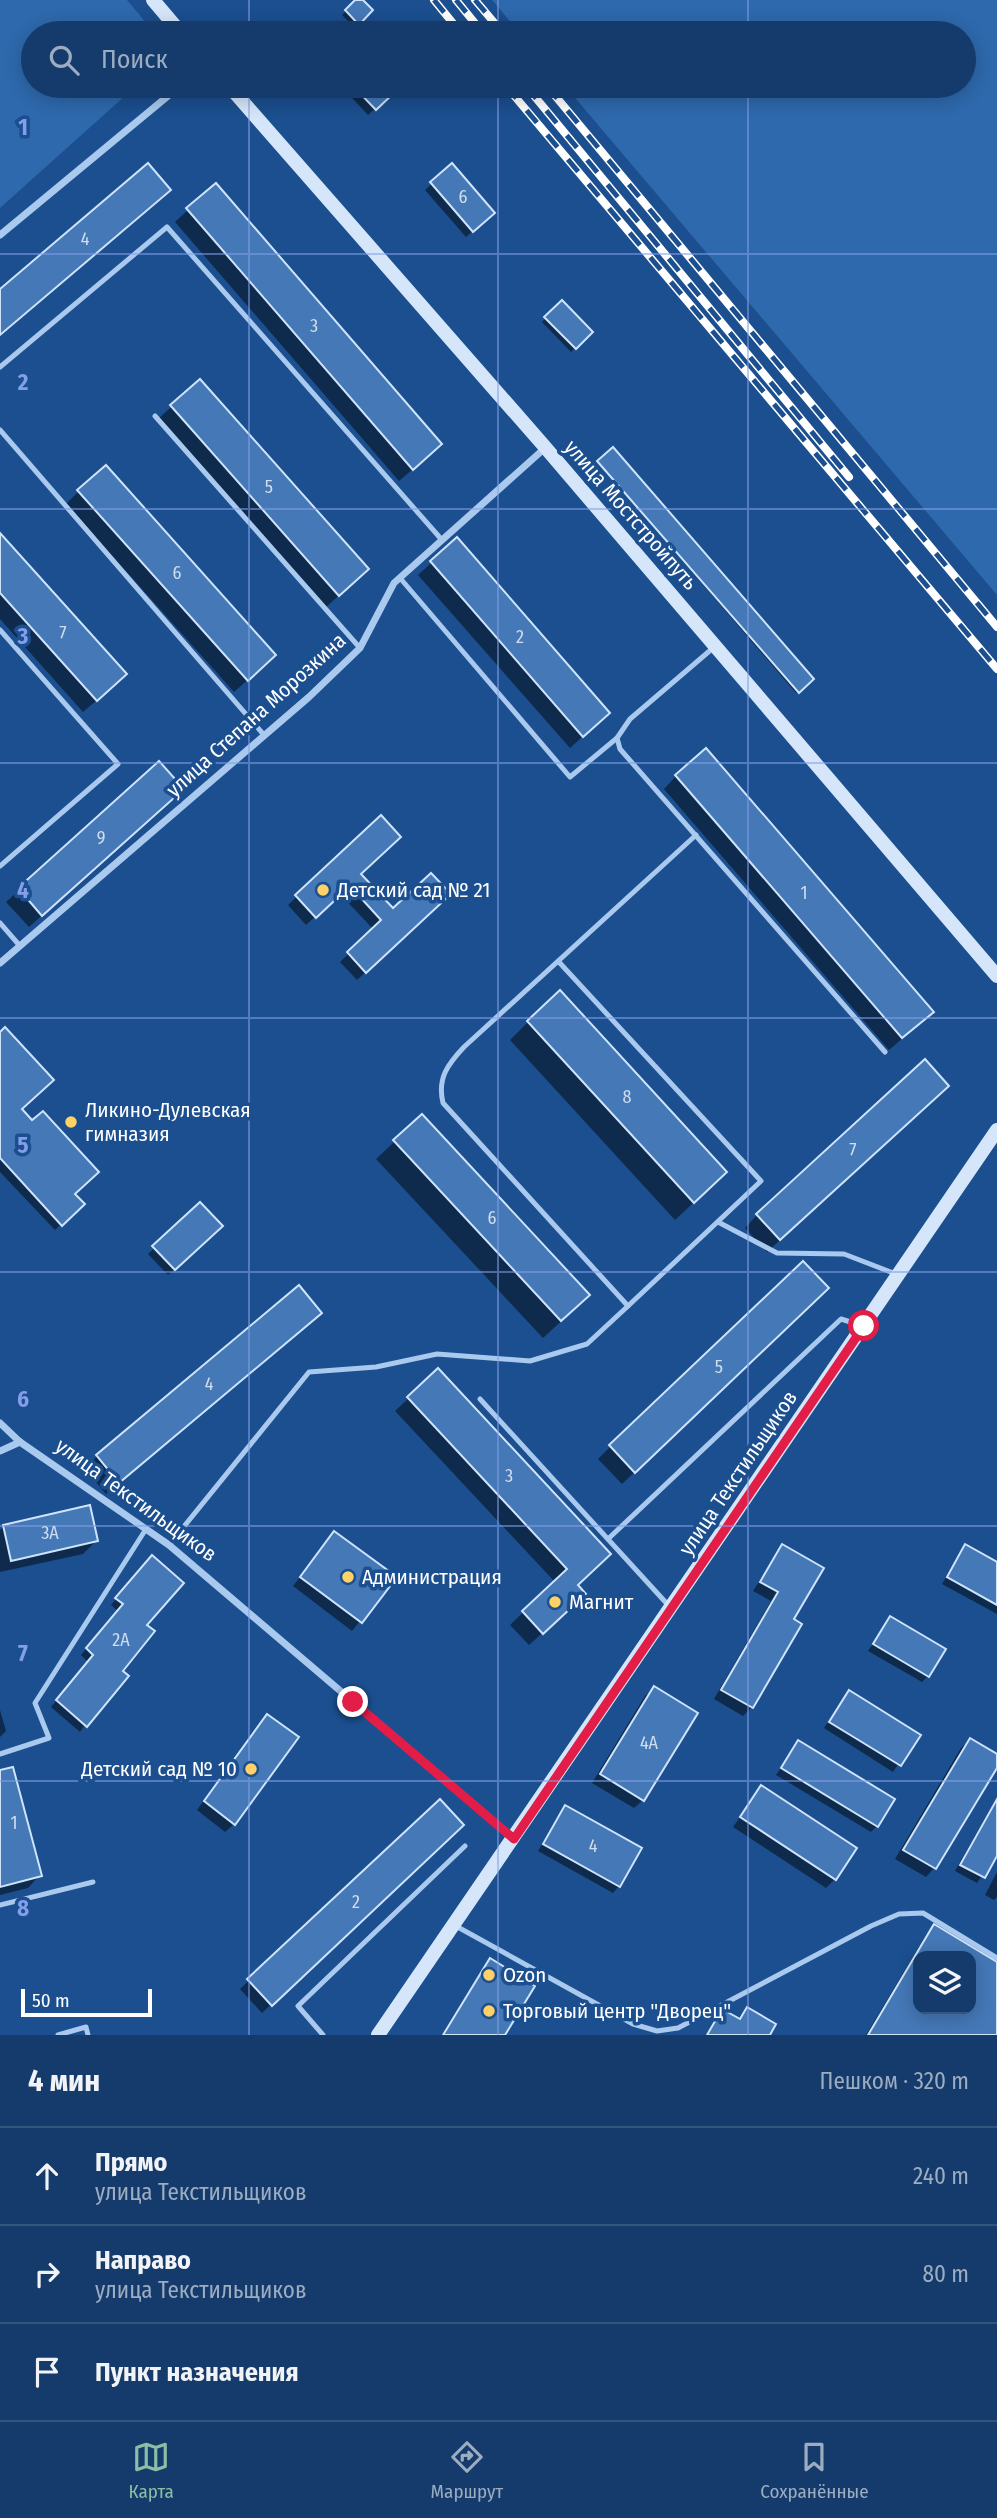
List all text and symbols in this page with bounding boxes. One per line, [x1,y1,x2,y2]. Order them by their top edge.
search box [21,21,976,98]
icon: search [45,41,83,79]
text: Поиск [101,44,168,75]
text: 1 [18,113,28,141]
house number: 6 [459,186,468,208]
house number: 4 [81,228,90,250]
house number: 3 [310,315,318,337]
text: 2 [17,368,29,396]
street label: улица Мостстройпуть [559,435,703,596]
house number: 5 [265,476,273,498]
house number: 6 [173,562,182,584]
text: 3 [17,622,29,650]
house number: 7 [59,622,67,644]
house number: 2 [516,626,524,648]
street label: улица Степана Морозкина [161,627,351,803]
house number: 9 [97,827,105,849]
text: 4 [17,876,29,904]
place label: Детский сад № 21 [336,877,491,903]
marker: Детский сад № 21 [315,882,331,898]
house number: 1 [800,882,808,904]
house number: 8 [623,1086,632,1108]
place label: Ликино-Дулевская гимназия [85,1097,251,1147]
marker: Ликино-Дулевская гимназия [63,1114,79,1130]
text: 5 [17,1131,29,1159]
house number: 7 [849,1139,857,1161]
house number: 6 [488,1207,497,1229]
route start [848,1310,879,1341]
house number: 5 [715,1356,723,1378]
house number: 4 [205,1373,214,1395]
text: 6 [17,1385,29,1413]
street label: улица Текстильщиков [673,1386,803,1560]
street label: улица Текстильщиков [50,1433,222,1567]
house number: 3 [505,1465,513,1487]
house number: 3А [41,1522,59,1544]
place label: Администрация [362,1564,502,1590]
marker: Администрация [340,1569,356,1585]
place label: Магнит [569,1589,634,1615]
marker: Магнит [547,1594,563,1610]
house number: 2А [112,1629,130,1651]
text: 7 [18,1639,28,1667]
route end [337,1686,368,1717]
house number: 4А [640,1732,659,1754]
place label: Детский сад № 10 [80,1756,237,1782]
marker: Детский сад № 10 [243,1761,259,1777]
house number: 1 [10,1812,18,1834]
house number: 4 [589,1835,598,1857]
house number: 2 [352,1891,360,1913]
text: 8 [17,1894,29,1922]
map controls [913,1951,976,2014]
button: layers [913,1951,976,2014]
place label: Ozon [503,1962,546,1988]
marker: Ozon [481,1967,497,1983]
scale bar [21,1986,152,2018]
text: 50 m [32,1989,70,2012]
place label: Торговый центр "Дворец" [503,1998,731,2024]
marker: Торговый центр "Дворец" [481,2003,497,2019]
text: 4 мин [28,2063,100,2099]
text: Пешком · 320 m [820,2067,969,2095]
text: Прямо [95,2147,167,2178]
icon: ahead [28,2157,66,2195]
text: 240 m [913,2162,969,2190]
text: улица Текстильщиков [95,2178,307,2206]
text: Направо [95,2245,191,2276]
icon: right [28,2255,66,2293]
text: 80 m [922,2260,969,2288]
text: улица Текстильщиков [95,2276,307,2304]
icon: arrive [28,2353,66,2391]
text: Пункт назначения [95,2357,299,2388]
tab: Карта [128,2438,174,2503]
tab: Маршрут [431,2438,503,2503]
tab: Сохранённые [760,2438,869,2503]

